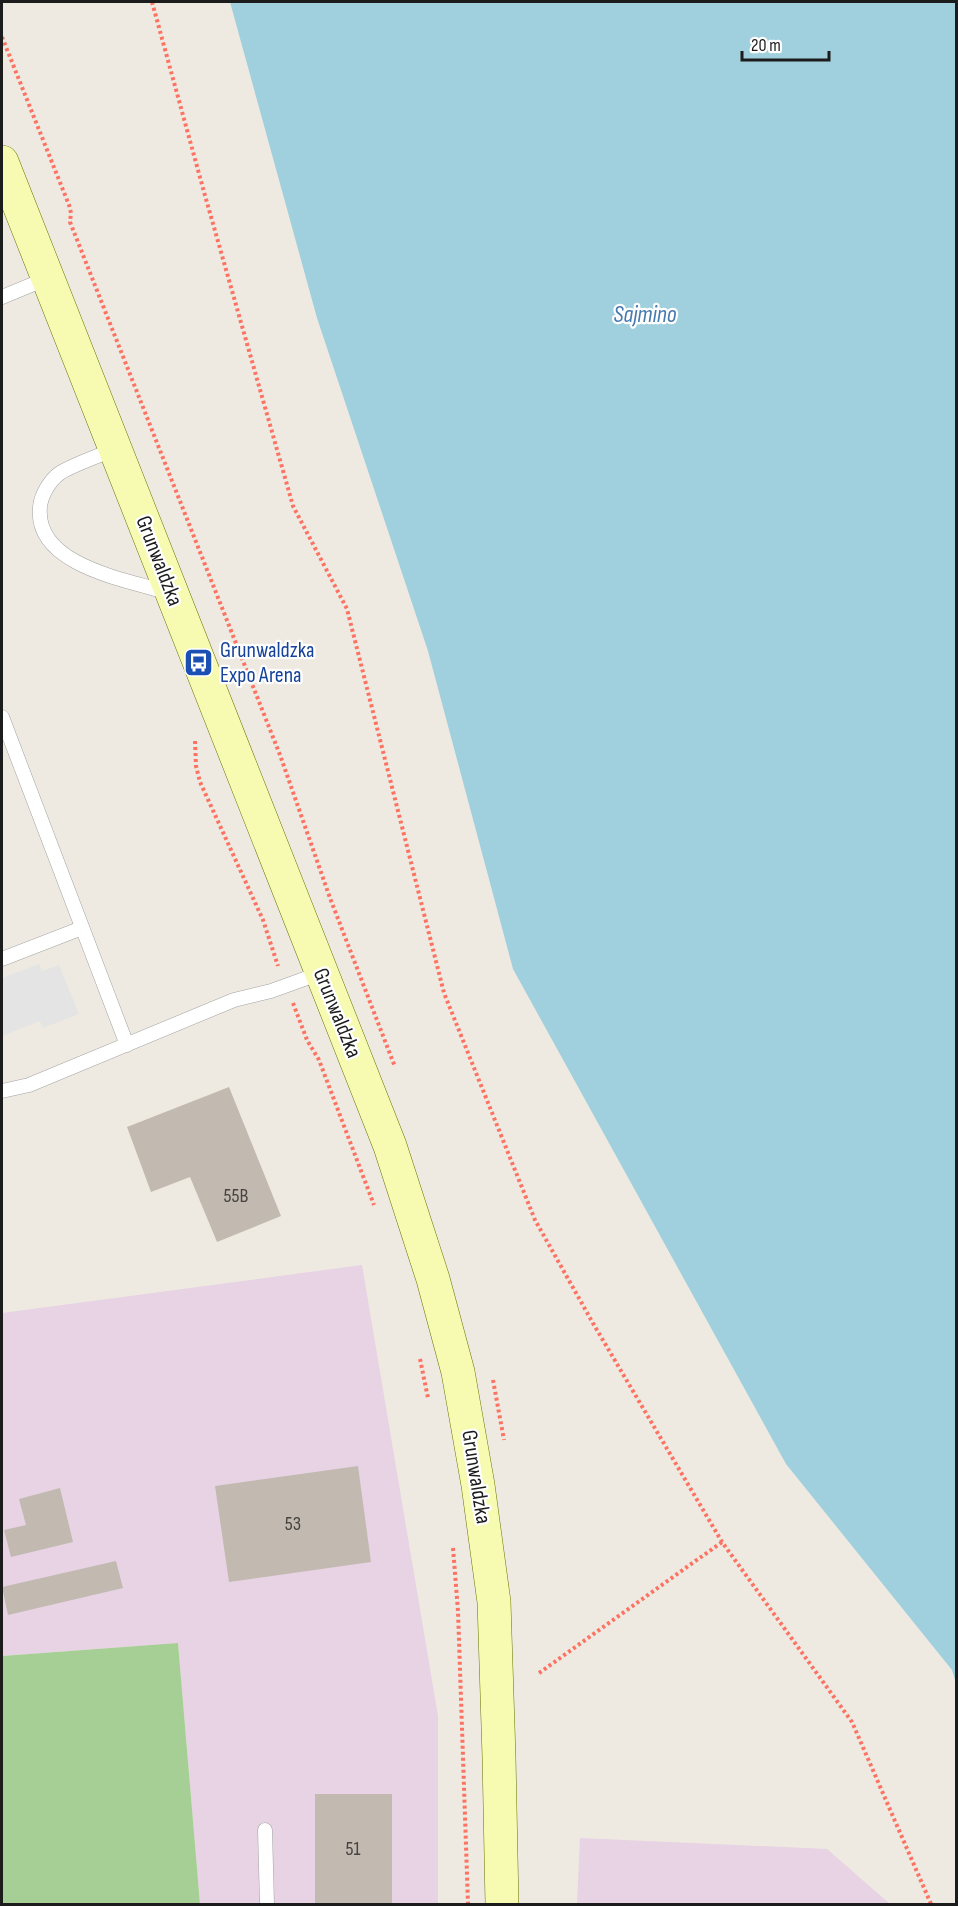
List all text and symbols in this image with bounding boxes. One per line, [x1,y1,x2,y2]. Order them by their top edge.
scale bar [742,24,829,62]
text: 20 m [751,35,781,56]
water label: Sajmino [613,300,677,329]
street label: Grunwaldzka [129,512,189,610]
place label: Grunwaldzka Expo Arena [220,637,315,689]
bus stop icon: Grunwaldzka Expo Arena [183,647,215,679]
street label: Grunwaldzka [307,964,367,1062]
house number: 55B [224,1184,249,1208]
street label: Grunwaldzka [455,1428,497,1526]
house number: 53 [285,1512,301,1536]
house number: 51 [345,1837,361,1861]

